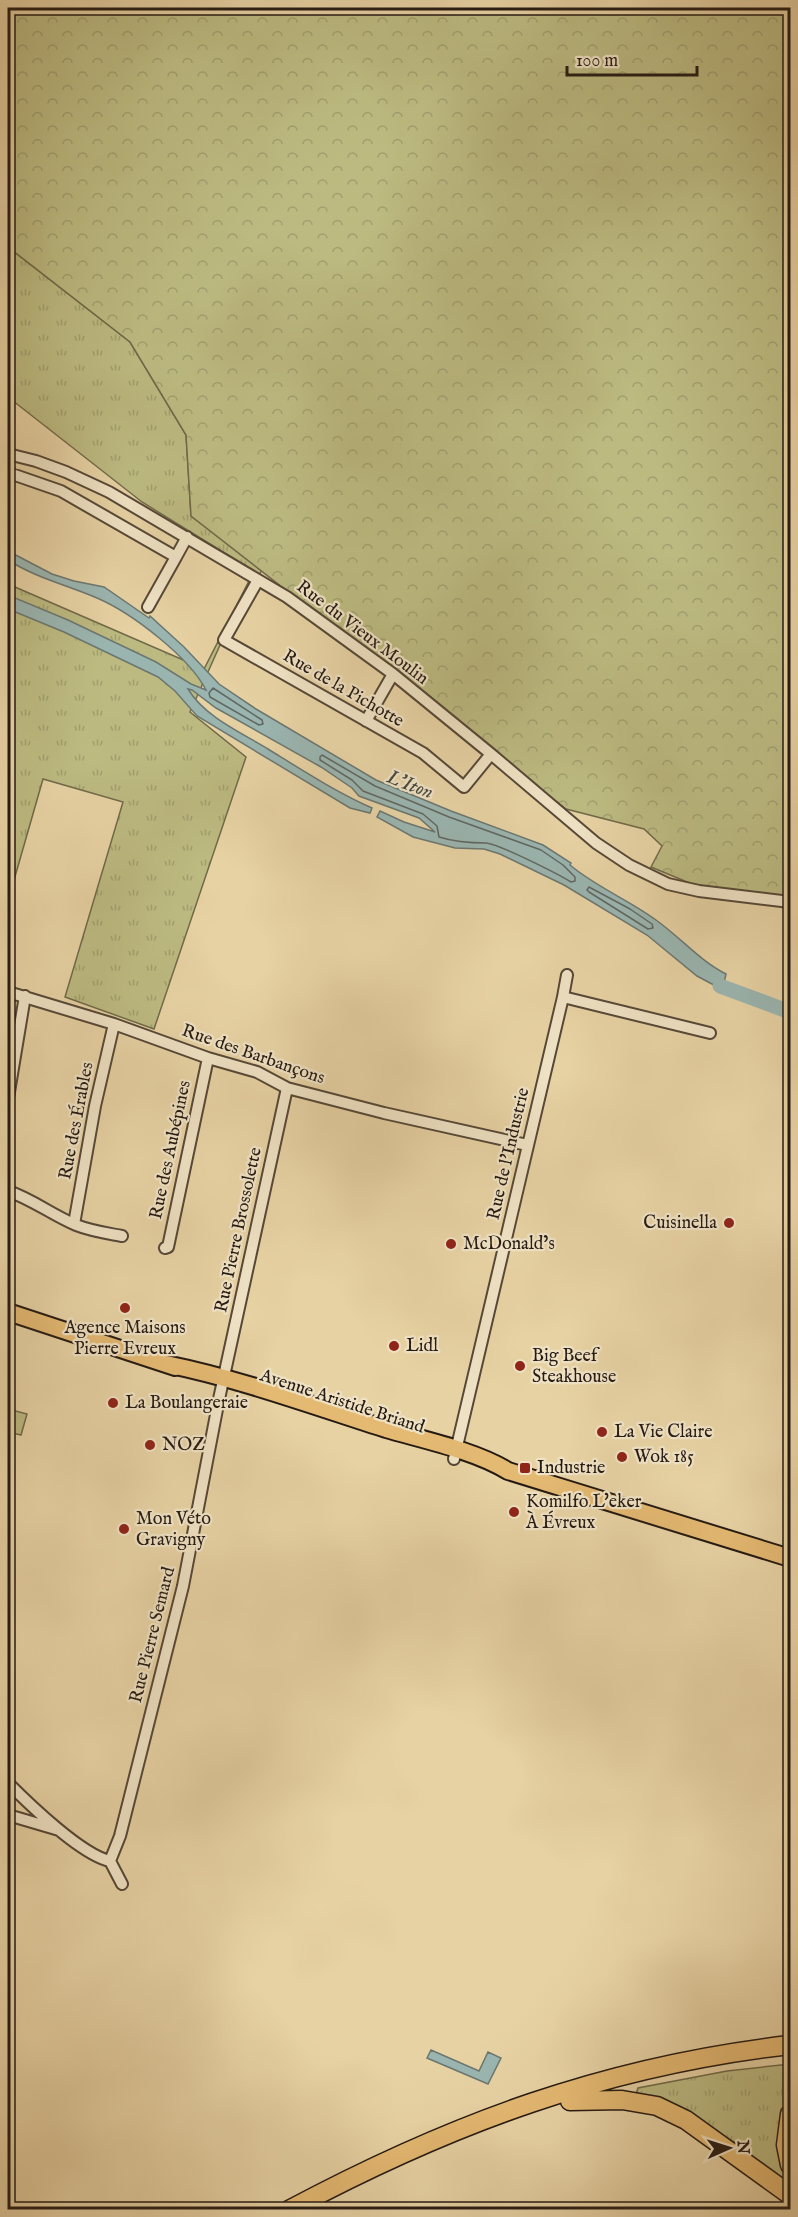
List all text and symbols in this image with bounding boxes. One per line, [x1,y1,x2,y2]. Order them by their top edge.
scale bar [567,39,698,77]
text: 100 m [576,50,618,73]
street label: Rue du Vieux Moulin [291,576,433,691]
street label: Rue de la Pichotte [278,645,408,733]
water label: L'Iton [382,764,437,805]
street label: Rue des Barbançons [178,1020,328,1090]
street label: Rue des Érables [52,1060,100,1182]
street label: Rue des Aubépines [145,1078,197,1222]
street label: Rue de l'Industrie [483,1086,535,1222]
street label: Rue Pierre Brossolette [210,1145,268,1315]
place label: Cuisinella [643,1212,717,1235]
marker: Cuisinella [722,1216,736,1230]
place label: McDonald’s [463,1233,555,1256]
marker: McDonald’s [444,1237,458,1251]
marker: Agence Maisons Pierre Evreux [118,1301,132,1315]
place label: Agence Maisons Pierre Evreux [63,1317,186,1361]
place label: Lidl [406,1335,438,1358]
marker: Lidl [387,1339,401,1353]
place label: Big Beef Steakhouse [532,1345,616,1389]
marker: Big Beef Steakhouse [513,1359,527,1373]
street label: Avenue Aristide Briand [256,1364,428,1440]
place label: La Boulangeraie [125,1392,248,1415]
marker: La Boulangeraie [106,1396,120,1410]
place label: La Vie Claire [614,1421,712,1444]
marker: La Vie Claire [595,1425,609,1439]
place label: NOZ [162,1434,205,1457]
marker: NOZ [143,1438,157,1452]
place label: Wok 185 [634,1446,694,1469]
marker: Wok 185 [615,1450,629,1464]
place label: Industrie [537,1457,605,1480]
marker: Industrie [518,1461,532,1475]
place label: Komilfo L'eker À Évreux [525,1491,642,1535]
marker: Komilfo L'eker À Évreux [507,1505,521,1519]
place label: Mon Véto Gravigny [136,1508,211,1552]
marker: Mon Véto Gravigny [117,1522,131,1536]
street label: Rue Pierre Semard [125,1564,181,1705]
north arrow [699,2118,759,2178]
text: N [732,2139,752,2155]

